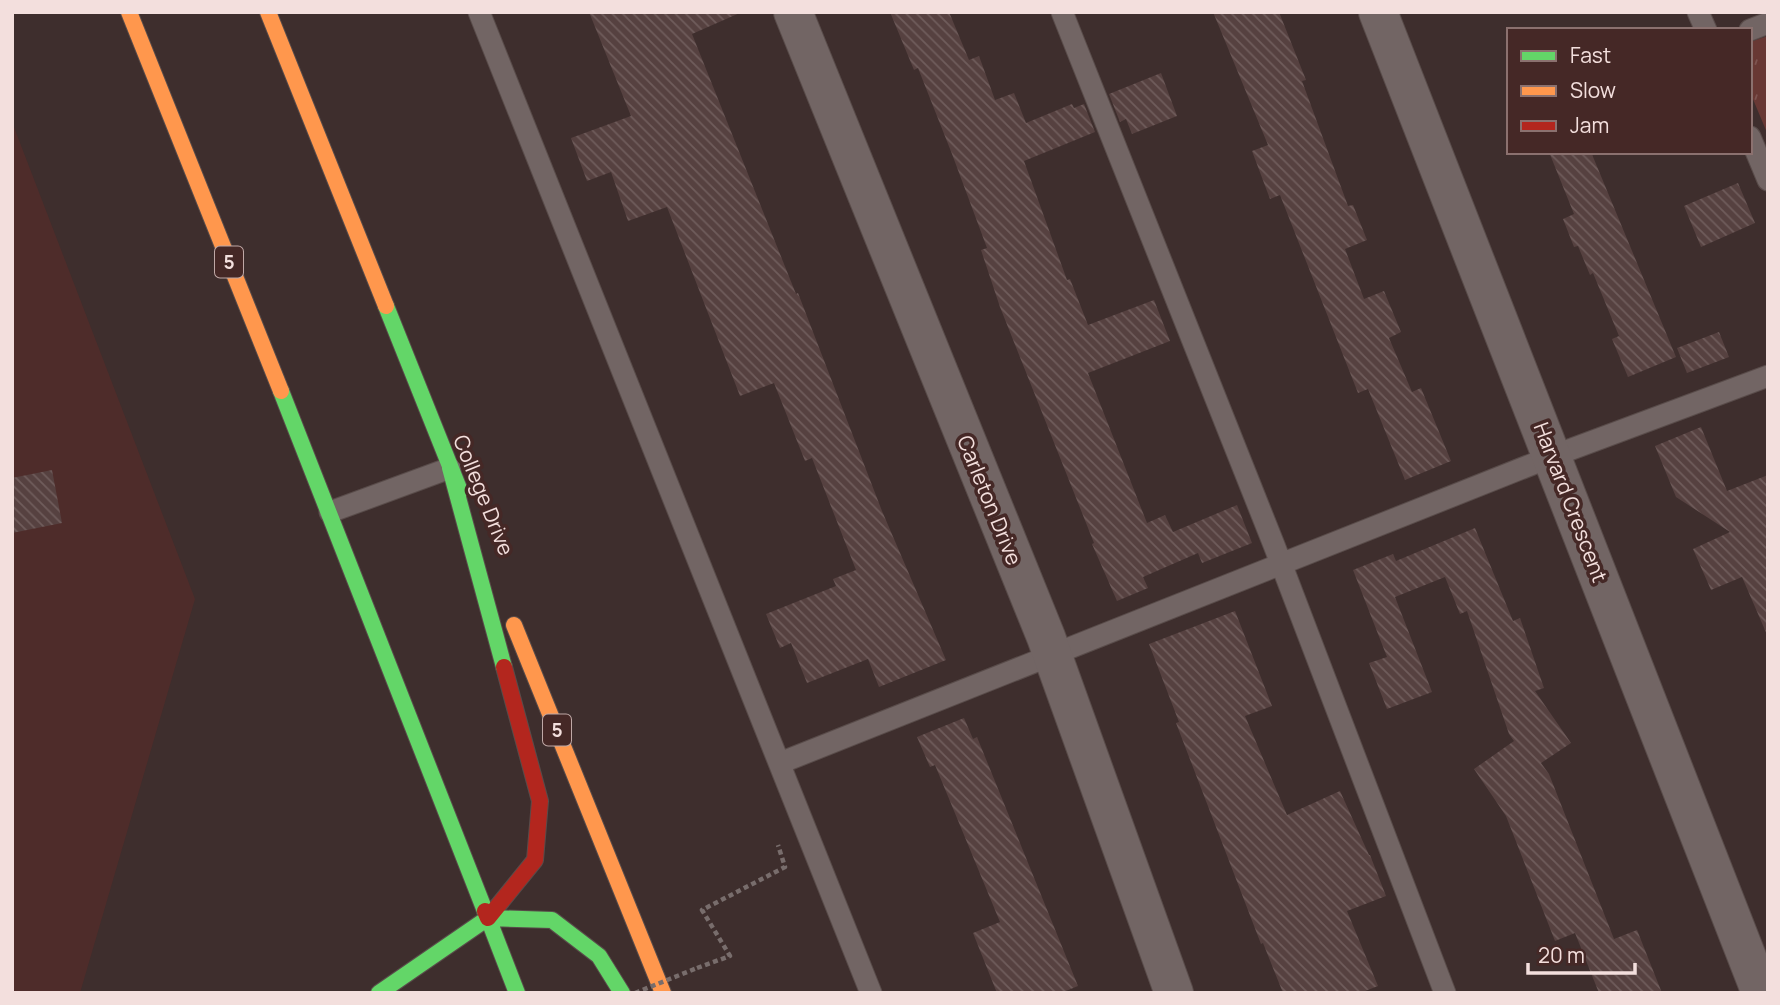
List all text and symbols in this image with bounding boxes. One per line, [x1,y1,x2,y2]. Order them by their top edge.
legend [1507,28,1752,154]
text: Fast [1570,41,1611,69]
text: Slow [1570,76,1616,104]
text: Jam [1570,111,1609,139]
road number: 5 [215,246,243,278]
street label: Harvard Crescent [1528,418,1614,586]
street label: College Drive [447,431,521,559]
street label: Carleton Drive [951,431,1029,569]
road number: 5 [543,715,571,746]
scale bar [1528,932,1635,976]
text: 20 m [1538,941,1585,969]

